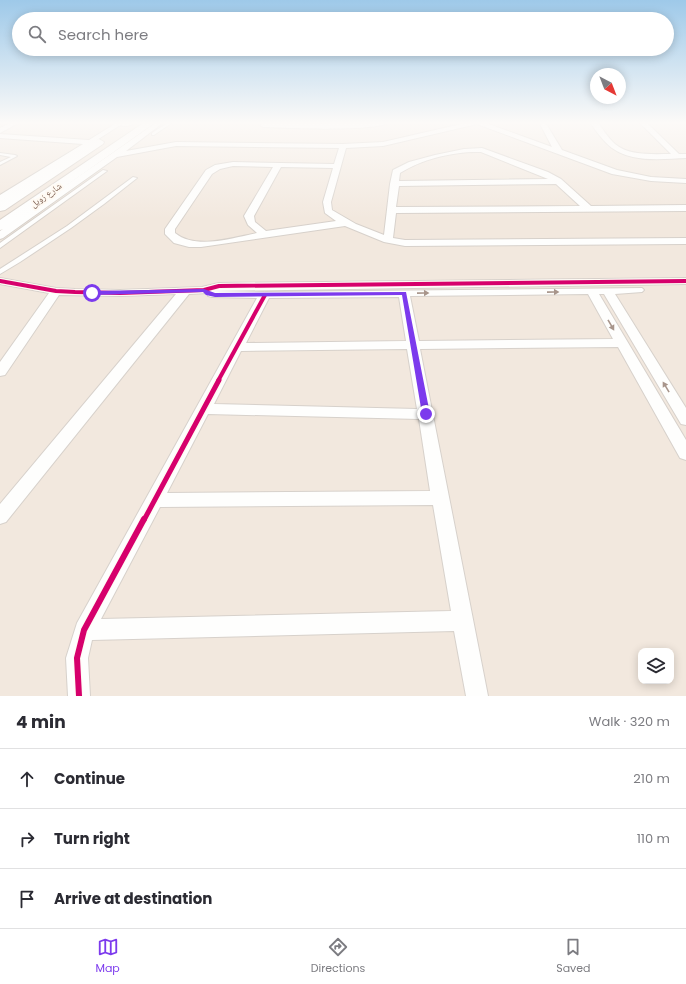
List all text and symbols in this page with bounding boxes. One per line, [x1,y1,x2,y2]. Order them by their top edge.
search box [12,12,674,56]
icon: search [26,23,48,45]
text: Search here [58,24,148,45]
north arrow [590,68,626,104]
street label: شارع زويل [28,180,64,210]
route start [83,284,101,302]
one-way arrow [547,289,560,295]
one-way arrow [417,290,430,296]
one-way arrow [608,319,615,331]
one-way arrow [662,381,669,393]
route end [417,405,435,423]
map controls [638,648,674,684]
button: layers [638,648,674,684]
text: 4 min [16,710,66,734]
text: Walk · 320 m [589,712,670,731]
icon: ahead [16,768,38,790]
text: Continue [54,768,125,789]
text: 210 m [633,769,670,788]
icon: right [16,828,38,850]
text: Turn right [54,828,130,849]
text: 110 m [637,829,670,848]
icon: arrive [16,888,38,910]
text: Arrive at destination [54,888,212,909]
tab: Map [95,936,120,977]
tab: Directions [311,936,365,977]
tab: Saved [556,936,591,977]

